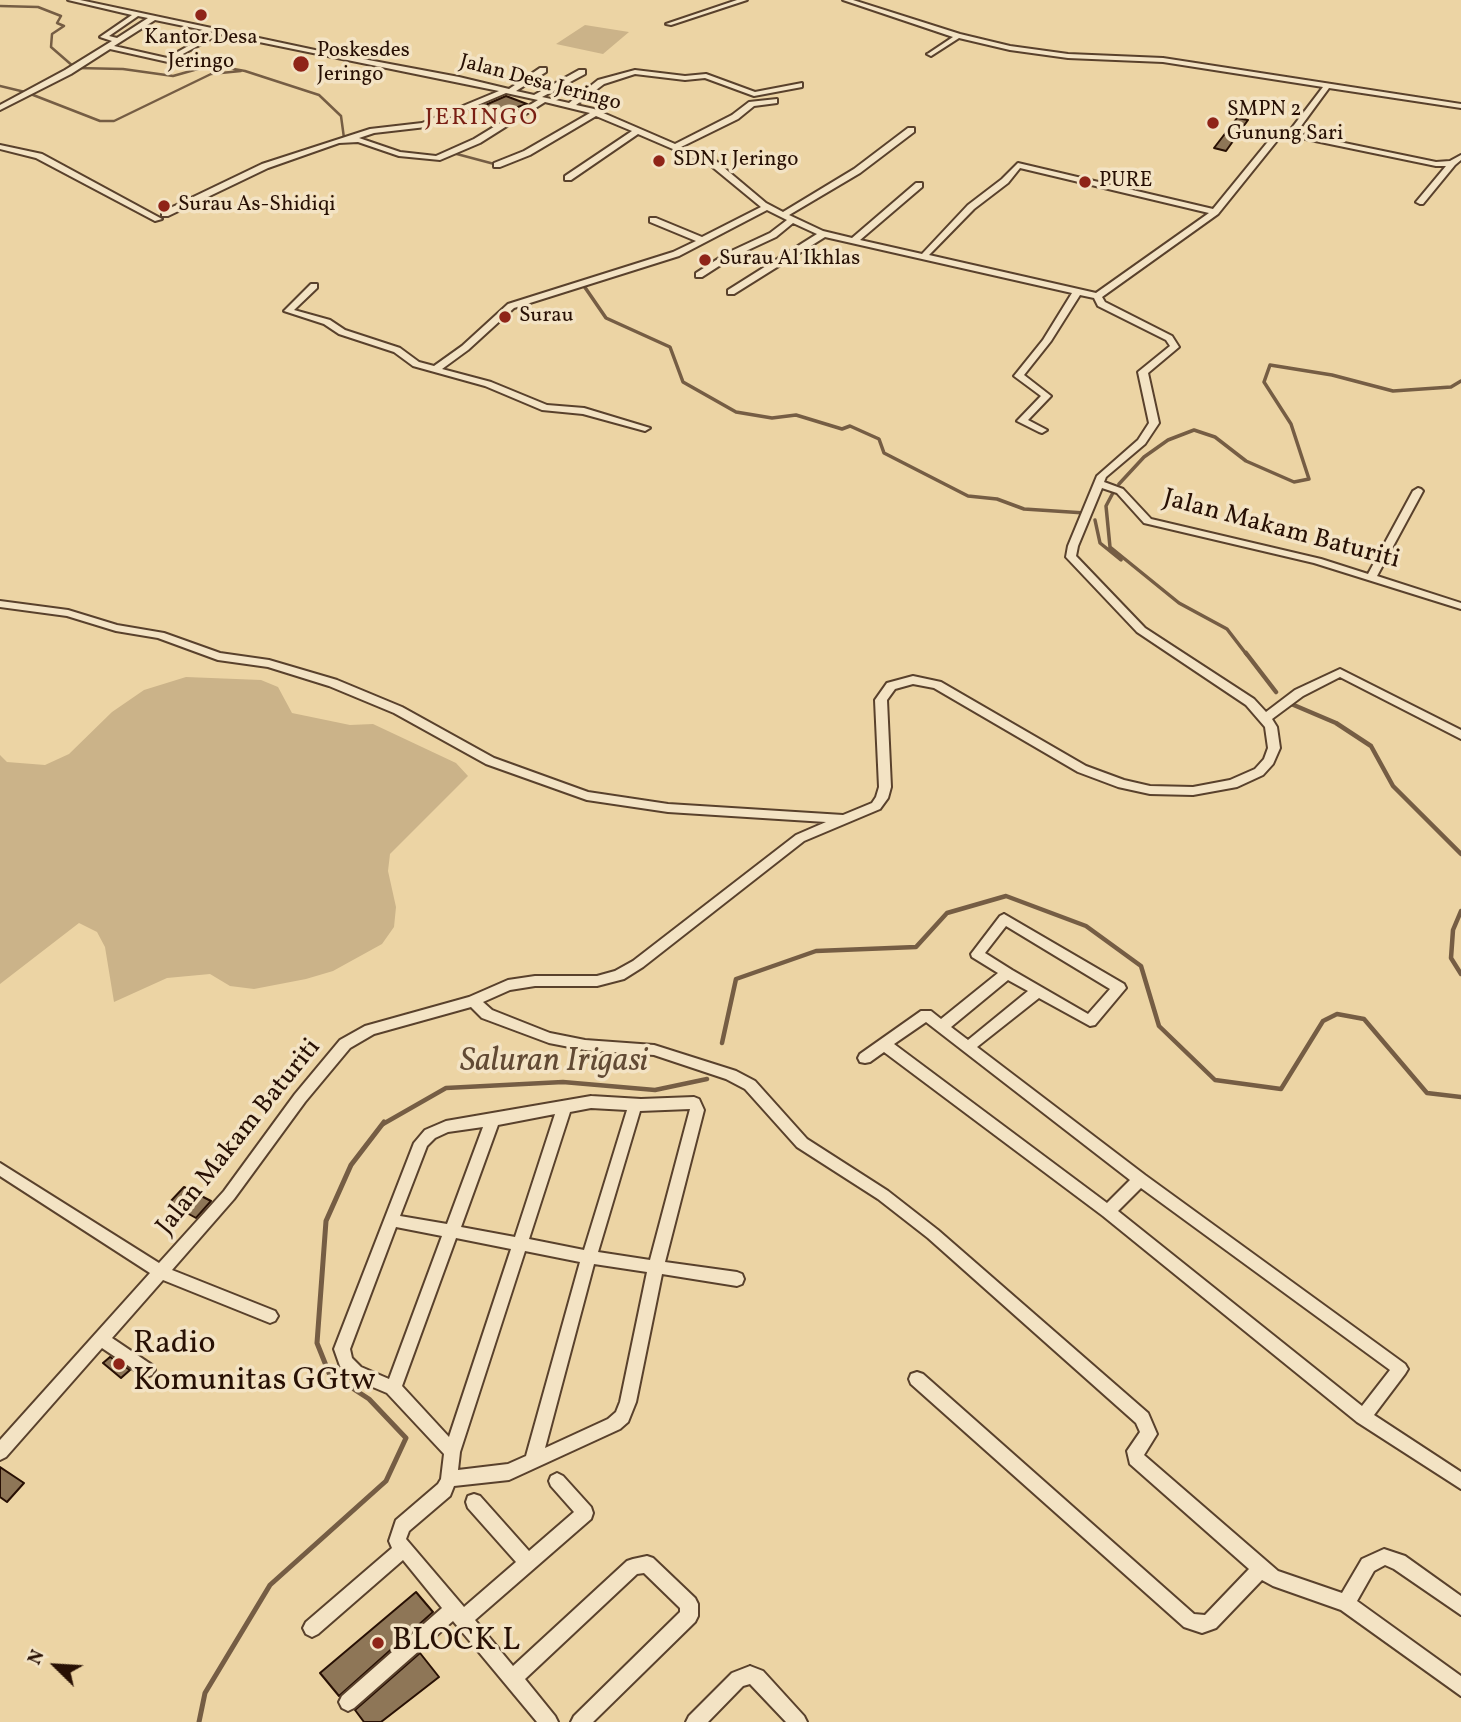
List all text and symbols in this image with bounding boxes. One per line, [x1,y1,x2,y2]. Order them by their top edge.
marker: Kantor Desa Jeringo [193,7,209,23]
place label: Kantor Desa Jeringo [144,26,258,76]
place label: Poskesdes Jeringo [317,39,410,89]
street label: Jalan Desa Jeringo [456,50,624,118]
marker: Poskesdes Jeringo [291,54,311,74]
place label: SMPN 2 Gunung Sari [1227,98,1343,148]
district label: JERINGO [426,106,538,134]
marker: SMPN 2 Gunung Sari [1205,115,1221,131]
place label: SDN 1 Jeringo [673,148,798,174]
marker: SDN 1 Jeringo [651,153,667,169]
place label: PURE [1099,169,1152,195]
marker: PURE [1077,174,1093,190]
place label: Surau As-Shidiqi [178,193,336,219]
marker: Surau As-Shidiqi [156,198,172,214]
place label: Surau Al Ikhlas [719,247,860,273]
marker: Surau Al Ikhlas [697,252,713,268]
place label: Surau [519,304,574,330]
marker: Surau [497,309,513,325]
street label: Jalan Makam Baturiti [1159,484,1403,578]
street label: Jalan Makam Baturiti [151,1034,329,1242]
water label: Saluran Irigasi [460,1044,648,1084]
place label: Radio Komunitas GGtw [133,1327,376,1402]
marker: Radio Komunitas GGtw [111,1356,127,1372]
place label: BLOCK L [392,1624,520,1662]
north arrow [21,1631,91,1701]
marker: BLOCK L [370,1635,386,1651]
text: N [22,1646,51,1669]

